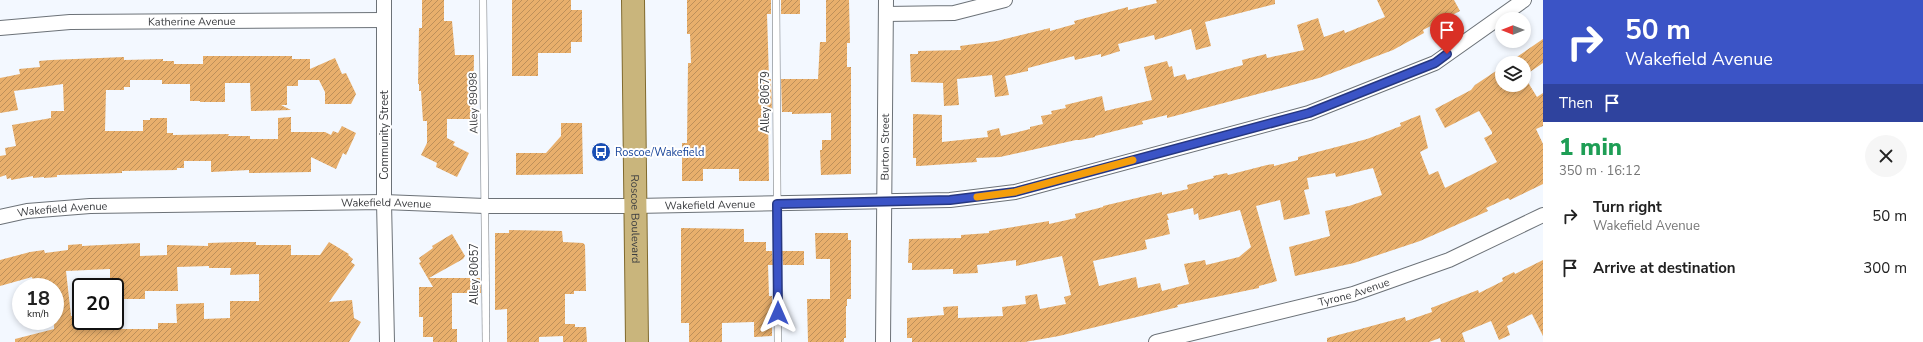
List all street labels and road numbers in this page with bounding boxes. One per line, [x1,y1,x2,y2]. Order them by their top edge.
street label: Katherine Avenue [148,14,236,30]
street label: Alley 80679 [758,71,773,133]
street label: Alley 89098 [465,72,482,134]
street label: Community Street [377,90,392,180]
street label: Burton Street [877,113,893,181]
street label: Roscoe Boulevard [627,174,643,264]
street label: Wakefield Avenue [341,195,432,212]
street label: Wakefield Avenue [665,197,756,213]
street label: Wakefield Avenue [16,199,108,221]
street label: Alley 80657 [467,243,482,305]
street label: Tyrone Avenue [1317,275,1392,310]

